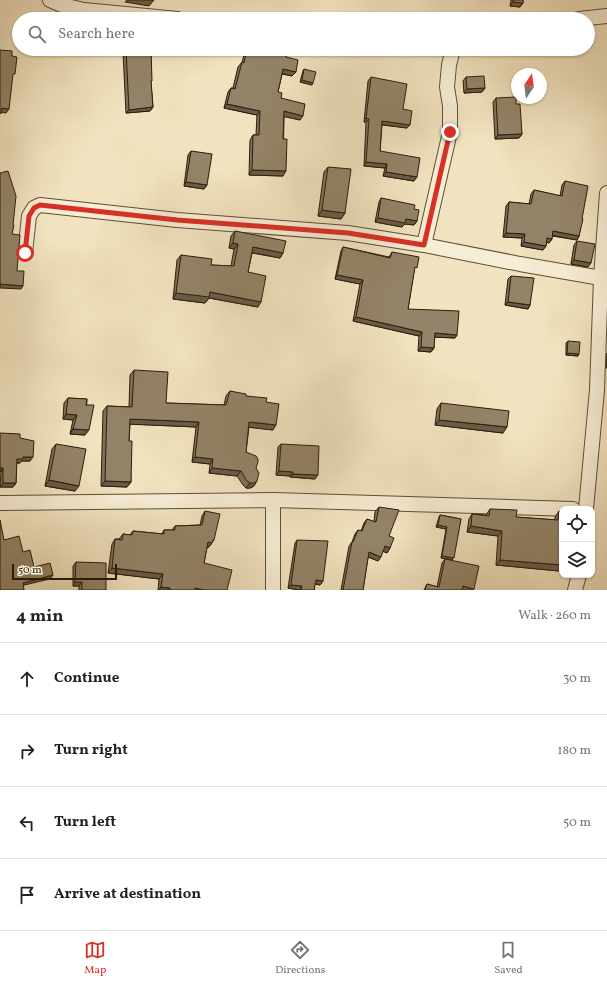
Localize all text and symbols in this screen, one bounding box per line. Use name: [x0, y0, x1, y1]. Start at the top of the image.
search box: [12, 12, 595, 56]
icon: search: [26, 23, 48, 45]
text: Search here: [58, 24, 135, 45]
north arrow: [511, 68, 547, 104]
route end: [441, 123, 459, 141]
route start: [16, 244, 34, 262]
map controls: [559, 506, 595, 578]
button: locate: [559, 506, 595, 542]
button: layers: [559, 542, 595, 578]
scale bar: [12, 562, 117, 581]
text: 50 m: [18, 563, 42, 578]
text: 4 min: [16, 605, 63, 628]
text: Walk · 260 m: [518, 607, 591, 625]
icon: ahead: [16, 668, 38, 690]
text: Continue: [54, 668, 119, 689]
text: 30 m: [563, 670, 591, 688]
icon: right: [16, 740, 38, 762]
text: Turn right: [54, 740, 128, 761]
text: 180 m: [557, 742, 591, 760]
icon: left: [16, 812, 38, 834]
text: Turn left: [54, 812, 116, 833]
text: 50 m: [563, 814, 591, 832]
icon: arrive: [16, 884, 38, 906]
text: Arrive at destination: [54, 884, 201, 905]
tab: Map: [84, 939, 106, 978]
tab: Directions: [275, 939, 326, 978]
tab: Saved: [494, 939, 523, 978]

